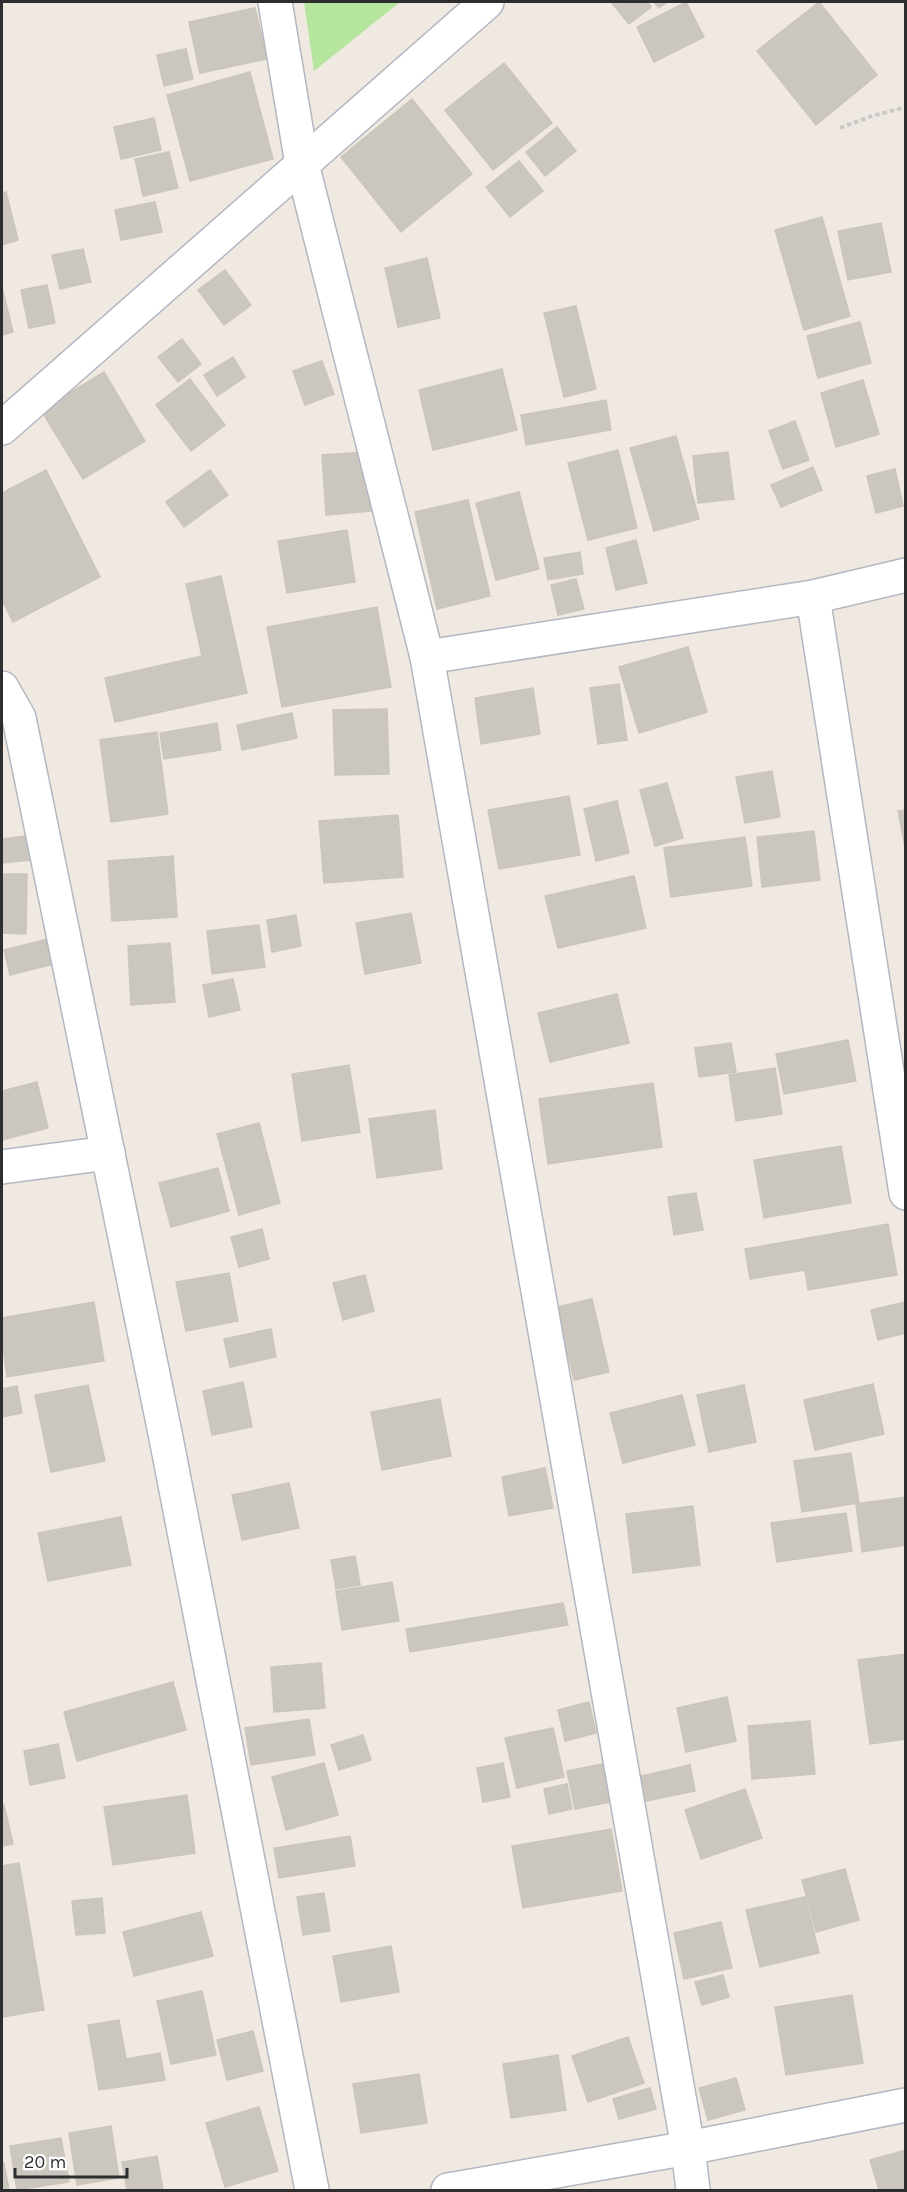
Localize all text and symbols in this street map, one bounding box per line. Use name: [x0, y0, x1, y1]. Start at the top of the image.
scale bar: [15, 2141, 128, 2179]
text: 20 m: [24, 2151, 66, 2173]

